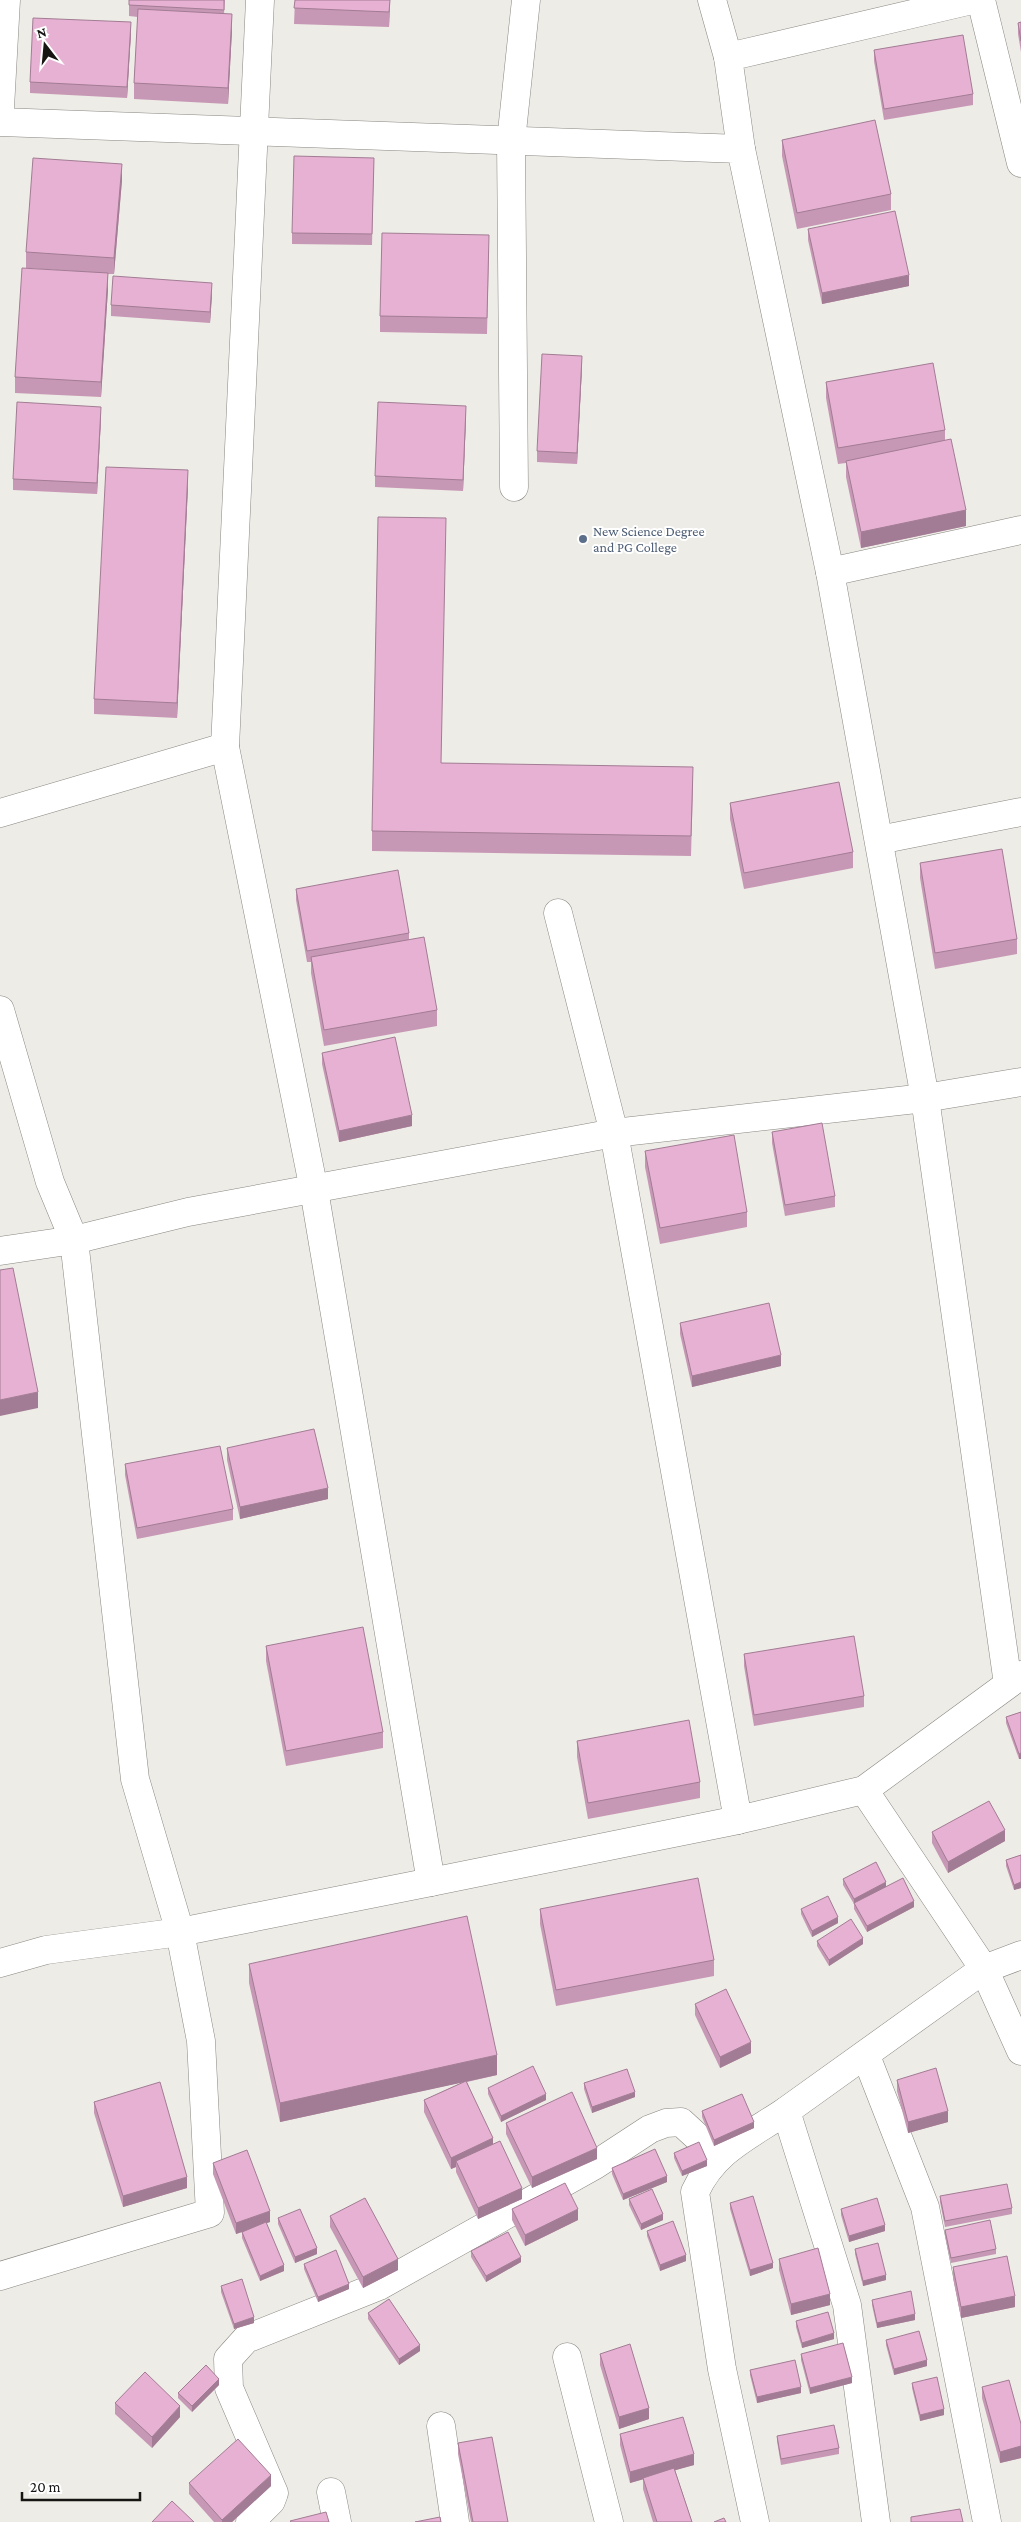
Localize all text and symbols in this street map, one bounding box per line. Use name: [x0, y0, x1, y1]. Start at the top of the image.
north arrow: [20, 20, 70, 70]
text: N: [35, 23, 49, 42]
place label: New Science Degree and PG College: [593, 523, 705, 555]
marker: New Science Degree and PG College: [577, 533, 589, 545]
scale bar: [22, 2470, 140, 2502]
text: 20 m: [30, 2479, 61, 2495]

